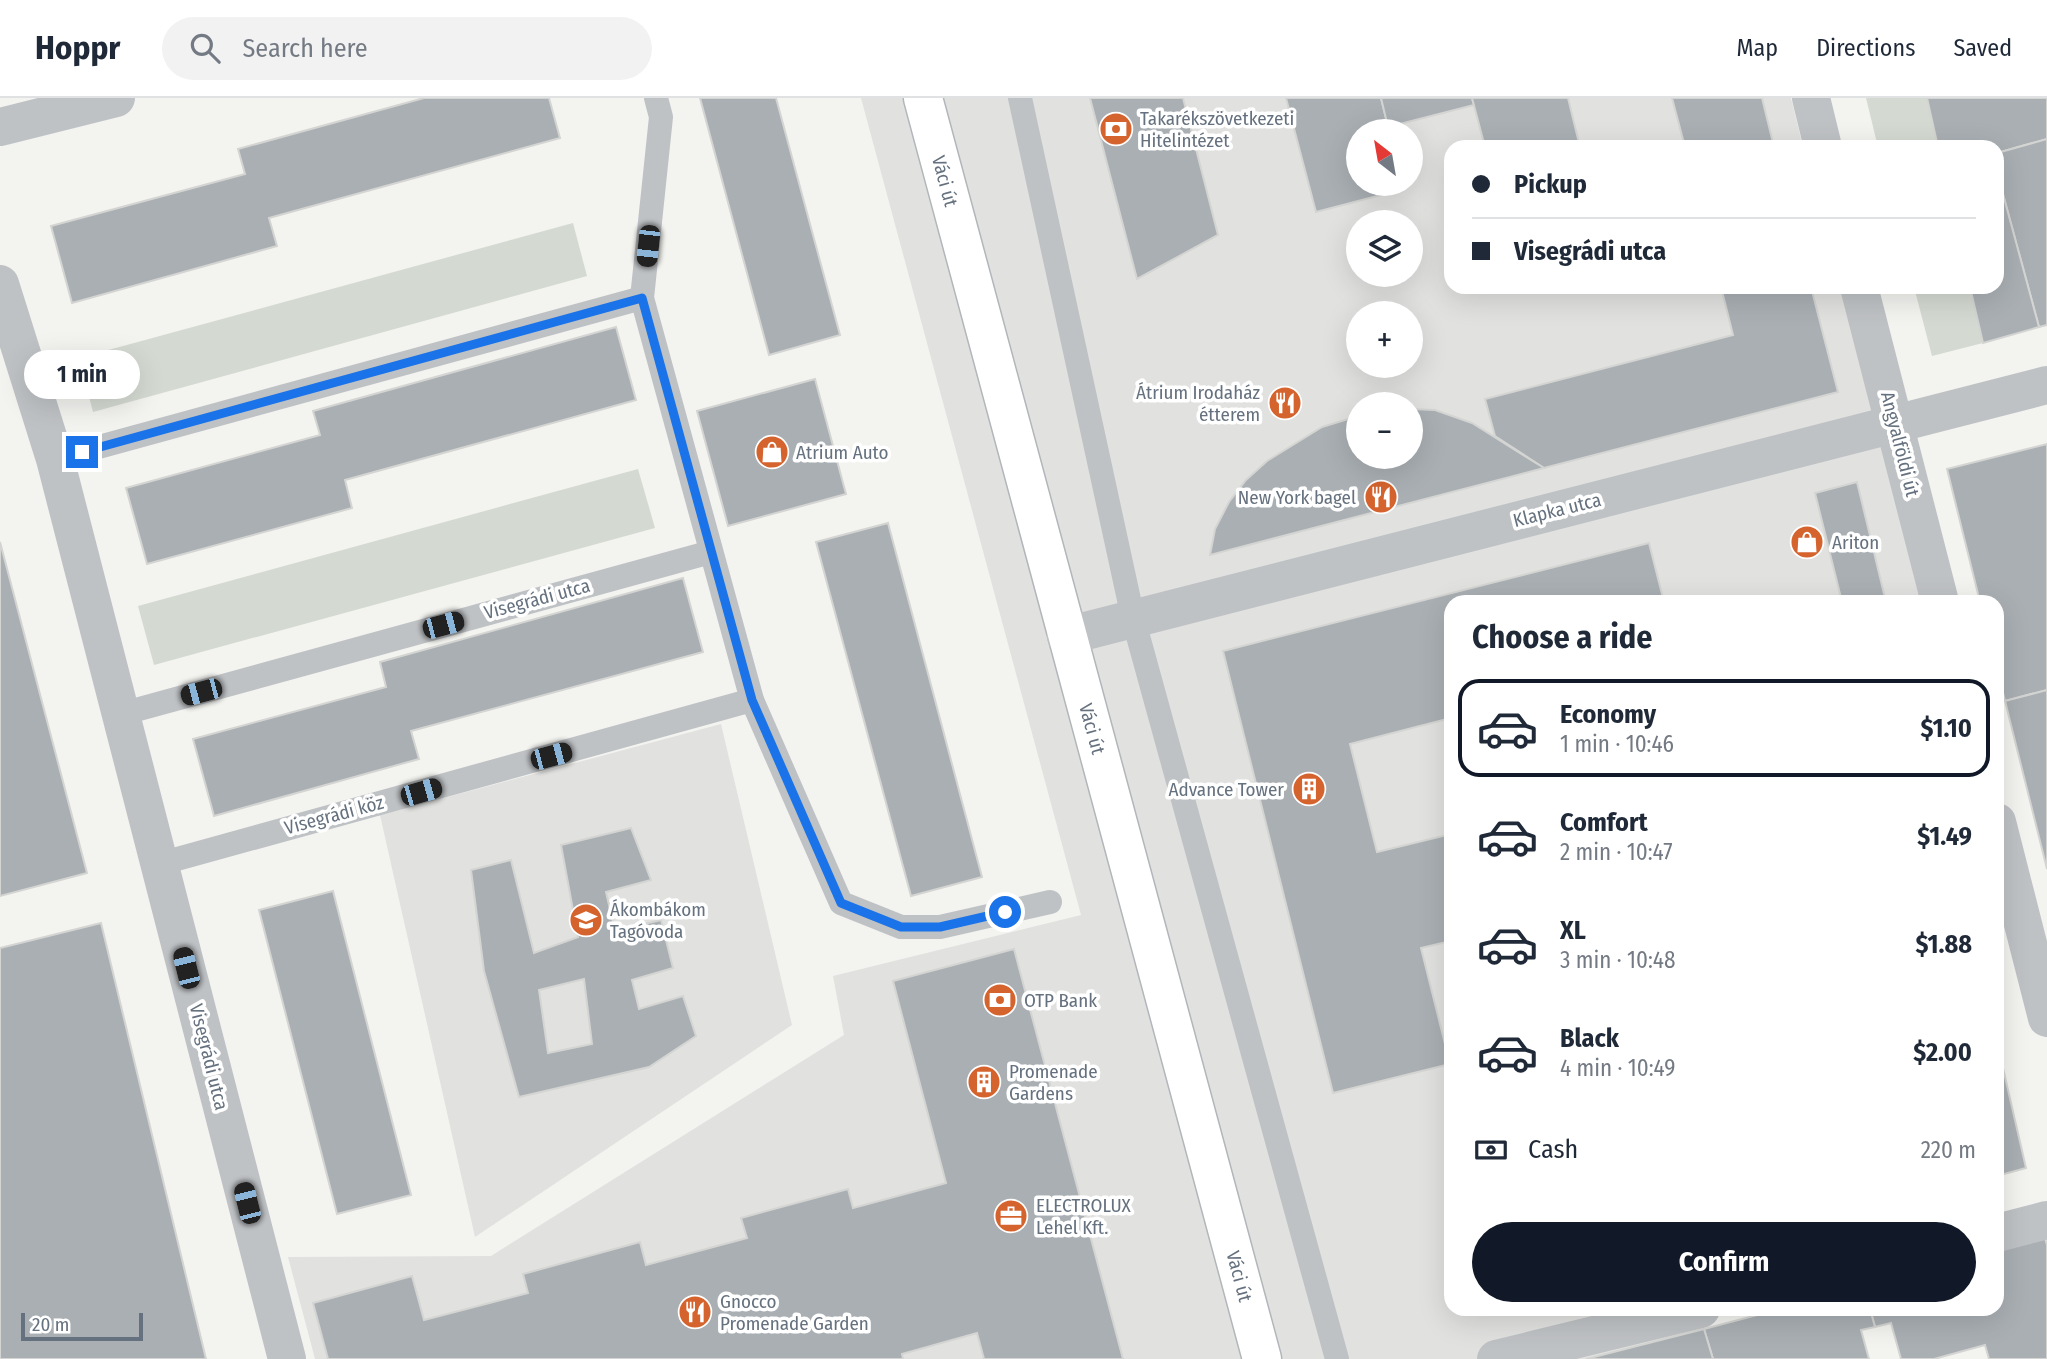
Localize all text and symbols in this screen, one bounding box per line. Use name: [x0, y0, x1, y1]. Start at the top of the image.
search box: [162, 17, 652, 80]
text: Hoppr: [35, 28, 120, 68]
icon: search: [186, 29, 224, 67]
text: Search here: [242, 33, 368, 64]
text: Map: [1737, 34, 1778, 62]
text: Directions: [1816, 34, 1915, 62]
text: Saved: [1953, 34, 2012, 62]
place label: Takarékszövetkezeti Hitelintézet: [1140, 107, 1294, 152]
bank icon: Takarékszövetkezeti Hitelintézet: [1097, 110, 1135, 148]
north arrow: [1346, 119, 1423, 196]
map controls: [1346, 119, 1423, 469]
street label: Váci út: [927, 153, 963, 210]
text: Pickup: [1514, 169, 1587, 200]
button: layers: [1346, 210, 1423, 287]
car: [636, 224, 661, 268]
text: Visegrádi utca: [1514, 236, 1666, 267]
button: +: [1346, 301, 1423, 378]
callout: 1 min: [24, 350, 140, 400]
text: 1 min: [57, 360, 107, 388]
place label: Átrium Irodaház étterem: [1136, 381, 1260, 426]
restaurant icon: Átrium Irodaház étterem: [1266, 384, 1304, 422]
street label: Angyalföldi út: [1876, 389, 1924, 500]
button: −: [1346, 392, 1423, 469]
shop icon: Atrium Auto: [753, 433, 791, 471]
route end: [66, 436, 98, 468]
place label: Atrium Auto: [796, 441, 889, 464]
restaurant icon: New York bagel: [1362, 478, 1400, 516]
place label: New York bagel: [1238, 486, 1356, 509]
street label: Klapka utca: [1511, 488, 1603, 532]
shop icon: Ariton: [1788, 523, 1826, 561]
place label: Ariton: [1832, 531, 1879, 554]
street label: Visegrádi utca: [481, 574, 593, 624]
car: [420, 609, 467, 641]
text: Choose a ride: [1472, 618, 1653, 656]
car: [178, 676, 225, 708]
icon: car: [1476, 697, 1539, 760]
text: Economy: [1560, 699, 1656, 730]
street label: Váci út: [1075, 701, 1111, 757]
text: $1.10: [1920, 713, 1972, 744]
text: 1 min · 10:46: [1560, 730, 1674, 758]
car: [528, 740, 575, 772]
building icon: Advance Tower: [1290, 770, 1328, 808]
car: [398, 776, 445, 808]
place label: Advance Tower: [1168, 778, 1284, 801]
street label: Visegrádi köz: [282, 791, 387, 839]
icon: car: [1476, 805, 1539, 868]
text: Comfort: [1560, 807, 1648, 838]
text: $1.49: [1917, 821, 1972, 852]
text: 2 min · 10:47: [1560, 838, 1673, 866]
route start: [989, 896, 1021, 928]
place label: Ákombákom Tagóvoda: [610, 898, 706, 943]
school or university icon: Ákombákom Tagóvoda: [567, 901, 605, 939]
icon: car: [1476, 913, 1539, 976]
text: XL: [1560, 915, 1586, 946]
text: $1.88: [1916, 929, 1972, 960]
car: [171, 945, 202, 991]
text: 3 min · 10:48: [1560, 946, 1675, 974]
bank icon: OTP Bank: [981, 981, 1019, 1019]
place label: OTP Bank: [1024, 989, 1097, 1012]
street label: Visegrádi utca: [185, 1001, 233, 1113]
icon: car: [1476, 1021, 1539, 1084]
text: Black: [1560, 1023, 1619, 1054]
text: $2.00: [1913, 1037, 1972, 1068]
text: 4 min · 10:49: [1560, 1054, 1675, 1082]
place label: Promenade Gardens: [1009, 1060, 1098, 1105]
building icon: Promenade Gardens: [965, 1063, 1003, 1101]
icon: cash: [1472, 1131, 1510, 1169]
text: Cash: [1528, 1134, 1578, 1165]
text: 220 m: [1921, 1136, 1976, 1164]
car: [232, 1180, 263, 1226]
place label: ELECTROLUX Lehel Kft.: [1036, 1194, 1131, 1239]
office icon: ELECTROLUX Lehel Kft.: [992, 1197, 1030, 1235]
button: Confirm: [1472, 1222, 1976, 1302]
street label: Váci út: [1222, 1248, 1258, 1305]
place label: Gnocco Promenade Garden: [720, 1290, 869, 1335]
restaurant icon: Gnocco Promenade Garden: [676, 1293, 714, 1331]
scale bar: [21, 1310, 144, 1342]
text: 20 m: [32, 1313, 69, 1336]

